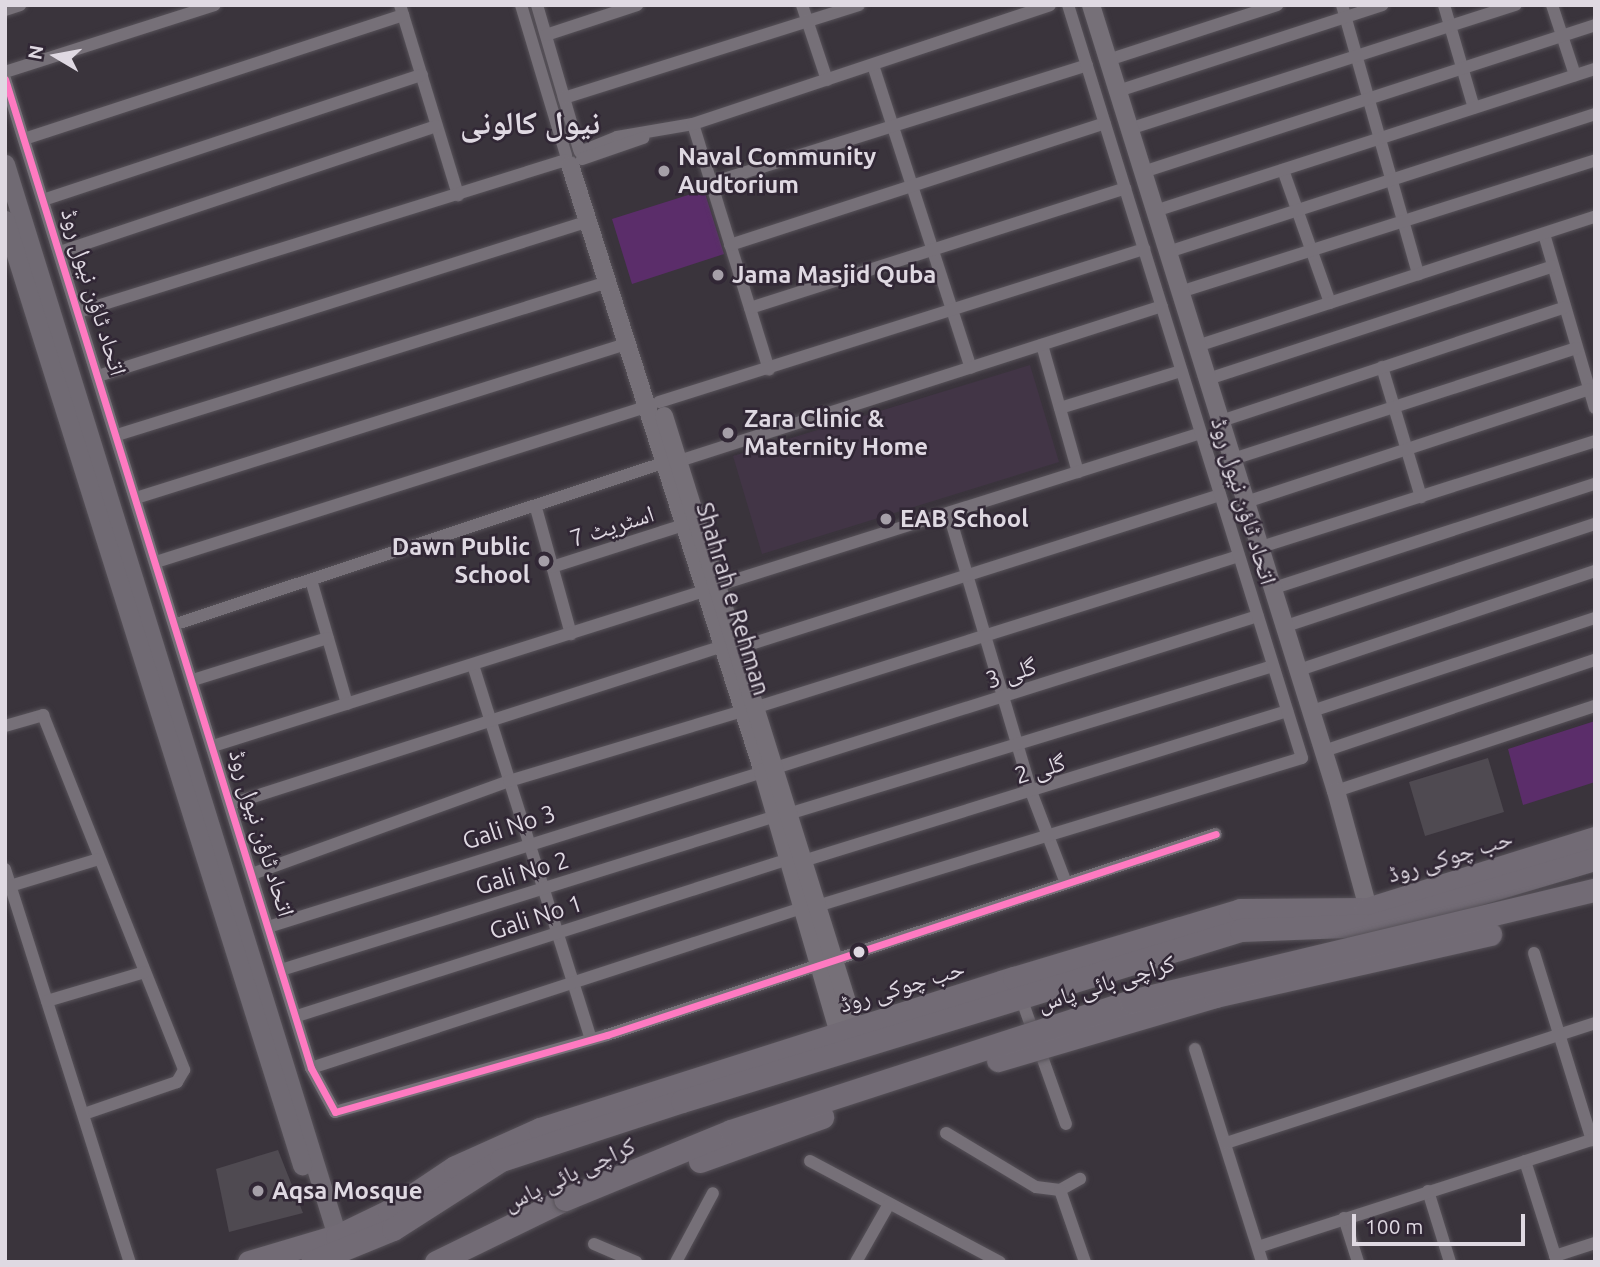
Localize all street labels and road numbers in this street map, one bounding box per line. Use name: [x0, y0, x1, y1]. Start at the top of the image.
street label: اتحاد ٹاؤن نیول روڈ: [55, 205, 133, 379]
street label: اتحاد ٹاؤن نیول روڈ: [1205, 414, 1283, 588]
street label: اسٹریٹ 7: [566, 499, 658, 553]
street label: Shahrah e Rehman: [690, 499, 776, 699]
street label: گلی 3: [982, 651, 1040, 695]
street label: اتحاد ٹاؤن نیول روڈ: [223, 746, 301, 920]
street label: گلی 2: [1011, 748, 1069, 790]
street label: Gali No 3: [459, 798, 559, 856]
street label: حب چوکی روڈ: [1384, 823, 1516, 889]
street label: Gali No 2: [472, 845, 572, 901]
street label: Gali No 1: [486, 888, 586, 946]
street label: کراچی بائی پاس: [1034, 948, 1178, 1018]
street label: حب چوکی روڈ: [836, 953, 968, 1019]
street label: کراچی بائی پاس: [498, 1131, 640, 1217]

